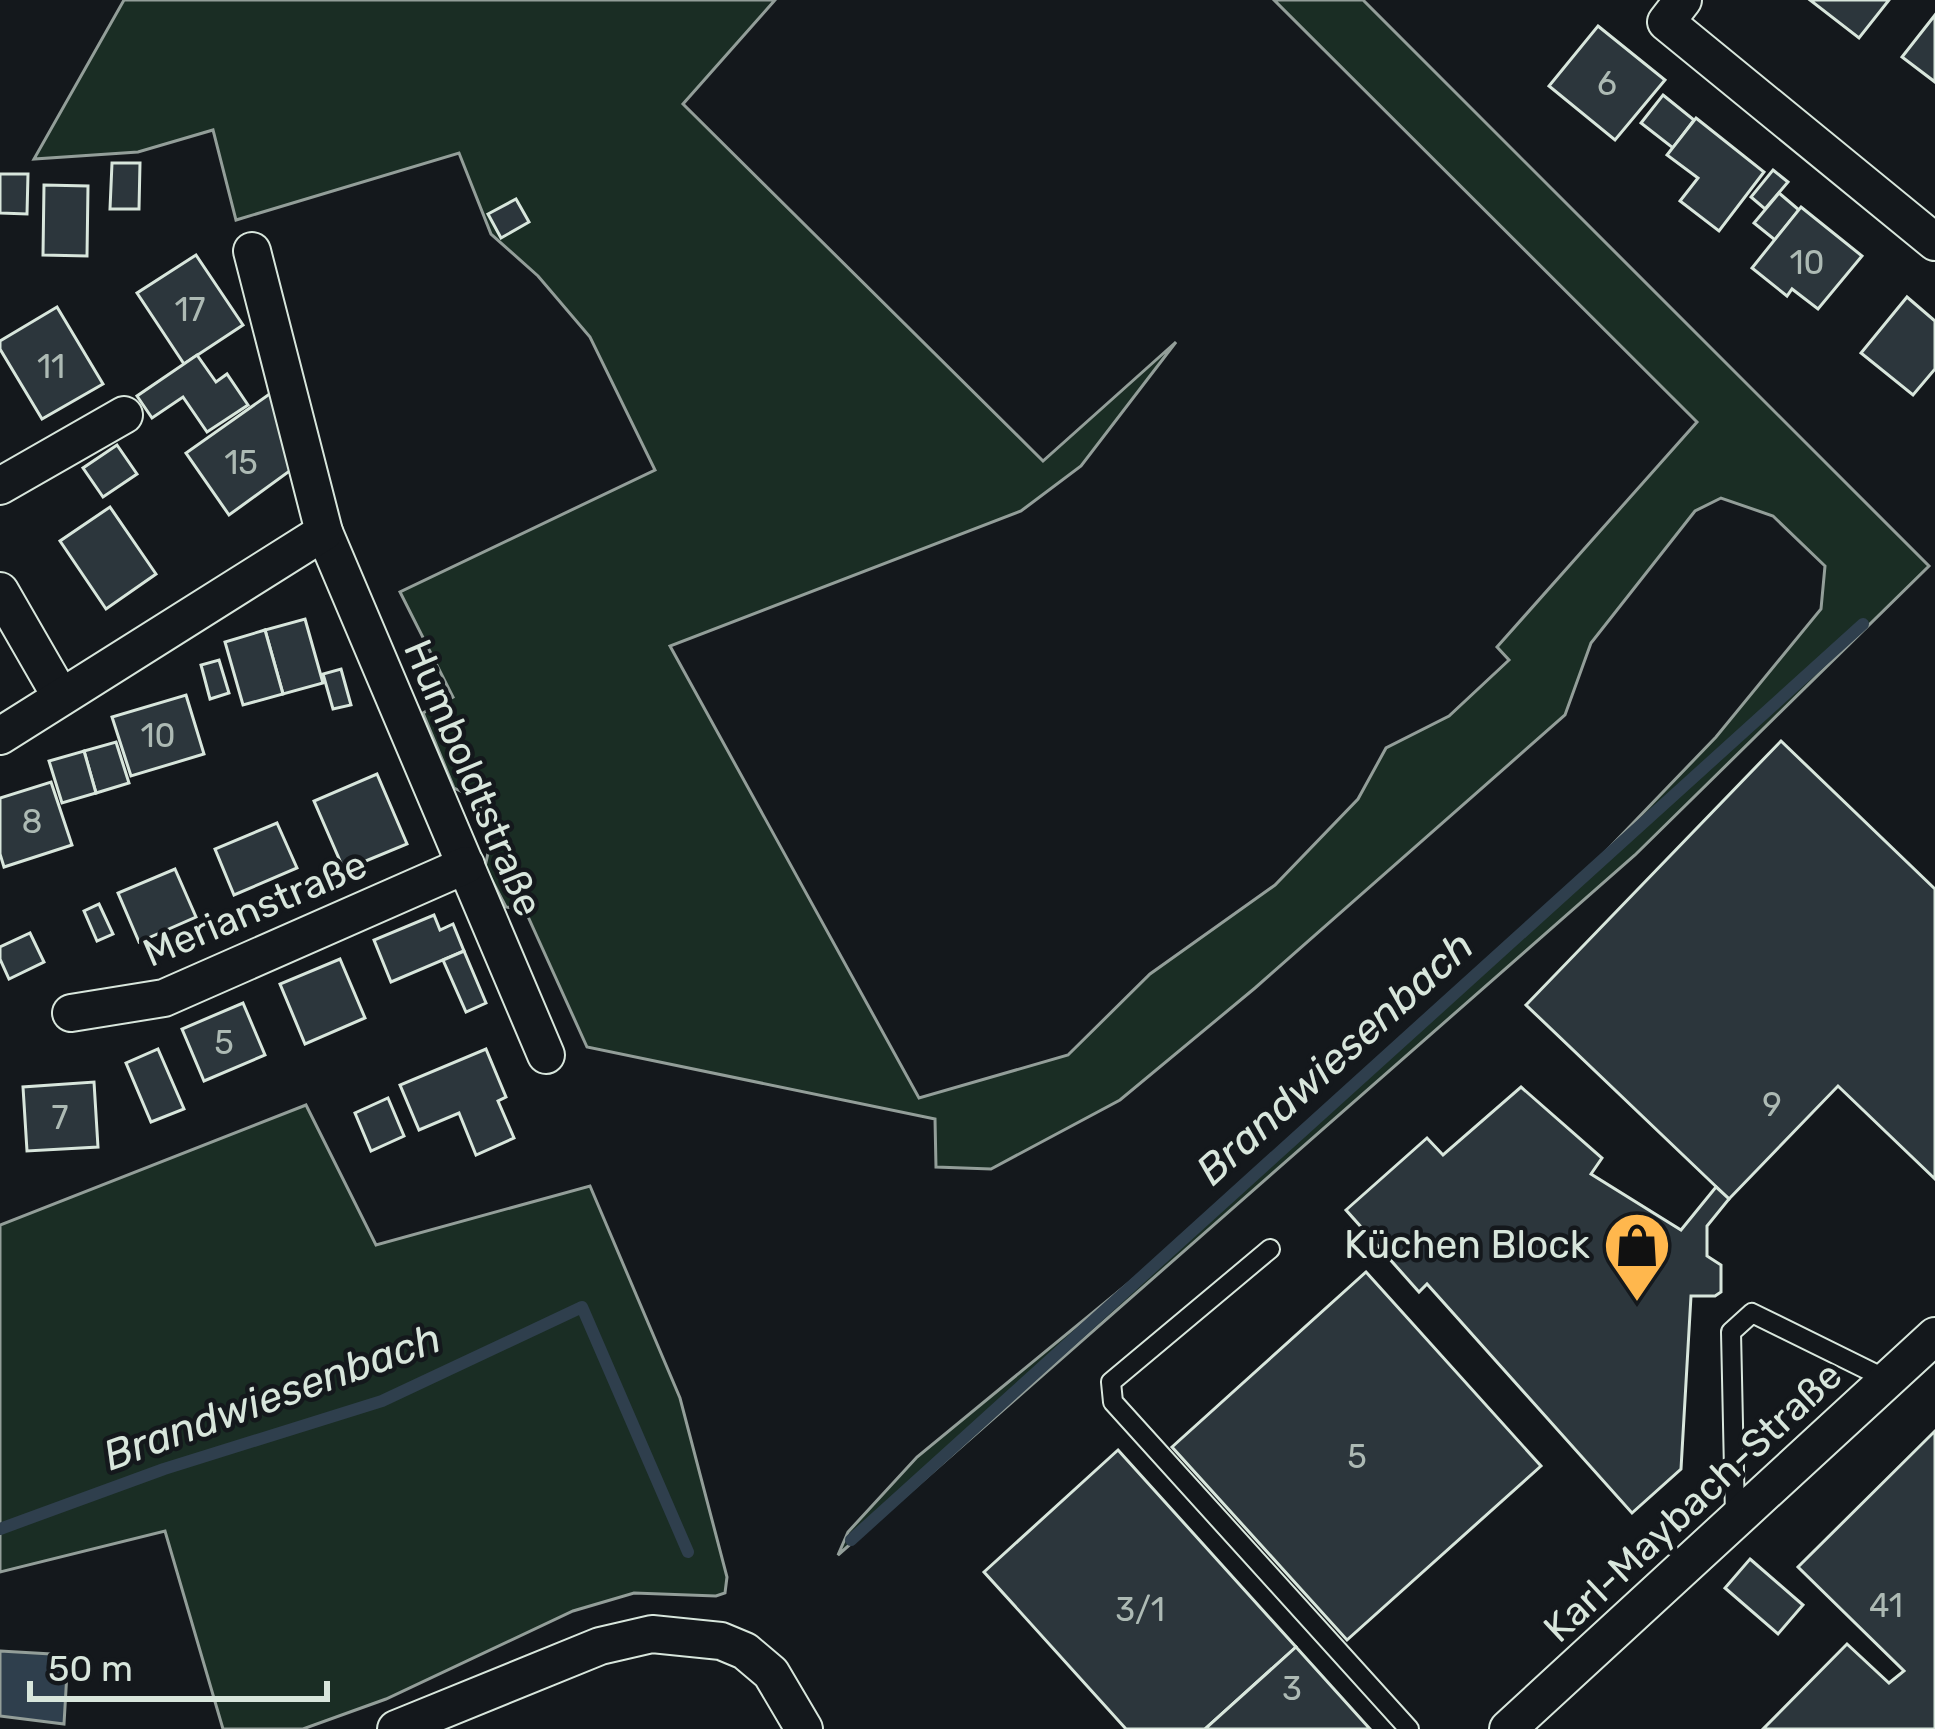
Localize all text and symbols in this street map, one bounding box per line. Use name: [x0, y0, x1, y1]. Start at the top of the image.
house number: 6: [1597, 64, 1617, 103]
house number: 10: [1789, 243, 1825, 282]
house number: 17: [174, 290, 206, 329]
house number: 11: [37, 347, 65, 386]
house number: 15: [224, 443, 258, 482]
street label: Humboldtstraße: [394, 633, 552, 923]
house number: 10: [140, 716, 176, 755]
house number: 8: [22, 802, 43, 841]
street label: Merianstraße: [136, 841, 374, 977]
water label: Brandwiesenbach: [1186, 921, 1484, 1195]
house number: 5: [214, 1023, 234, 1062]
house number: 9: [1762, 1085, 1782, 1124]
house number: 7: [52, 1098, 69, 1137]
shop icon: Küchen Block: [1602, 1210, 1672, 1304]
place label: Küchen Block: [1344, 1222, 1590, 1268]
water label: Brandwiesenbach: [97, 1313, 447, 1481]
street label: Karl-Maybach-Straße: [1535, 1352, 1851, 1652]
house number: 5: [1347, 1437, 1367, 1476]
house number: 41: [1869, 1586, 1903, 1625]
house number: 3/1: [1115, 1590, 1165, 1629]
scale bar: [30, 1627, 327, 1701]
text: 50 m: [48, 1647, 133, 1690]
house number: 3: [1282, 1669, 1302, 1708]

